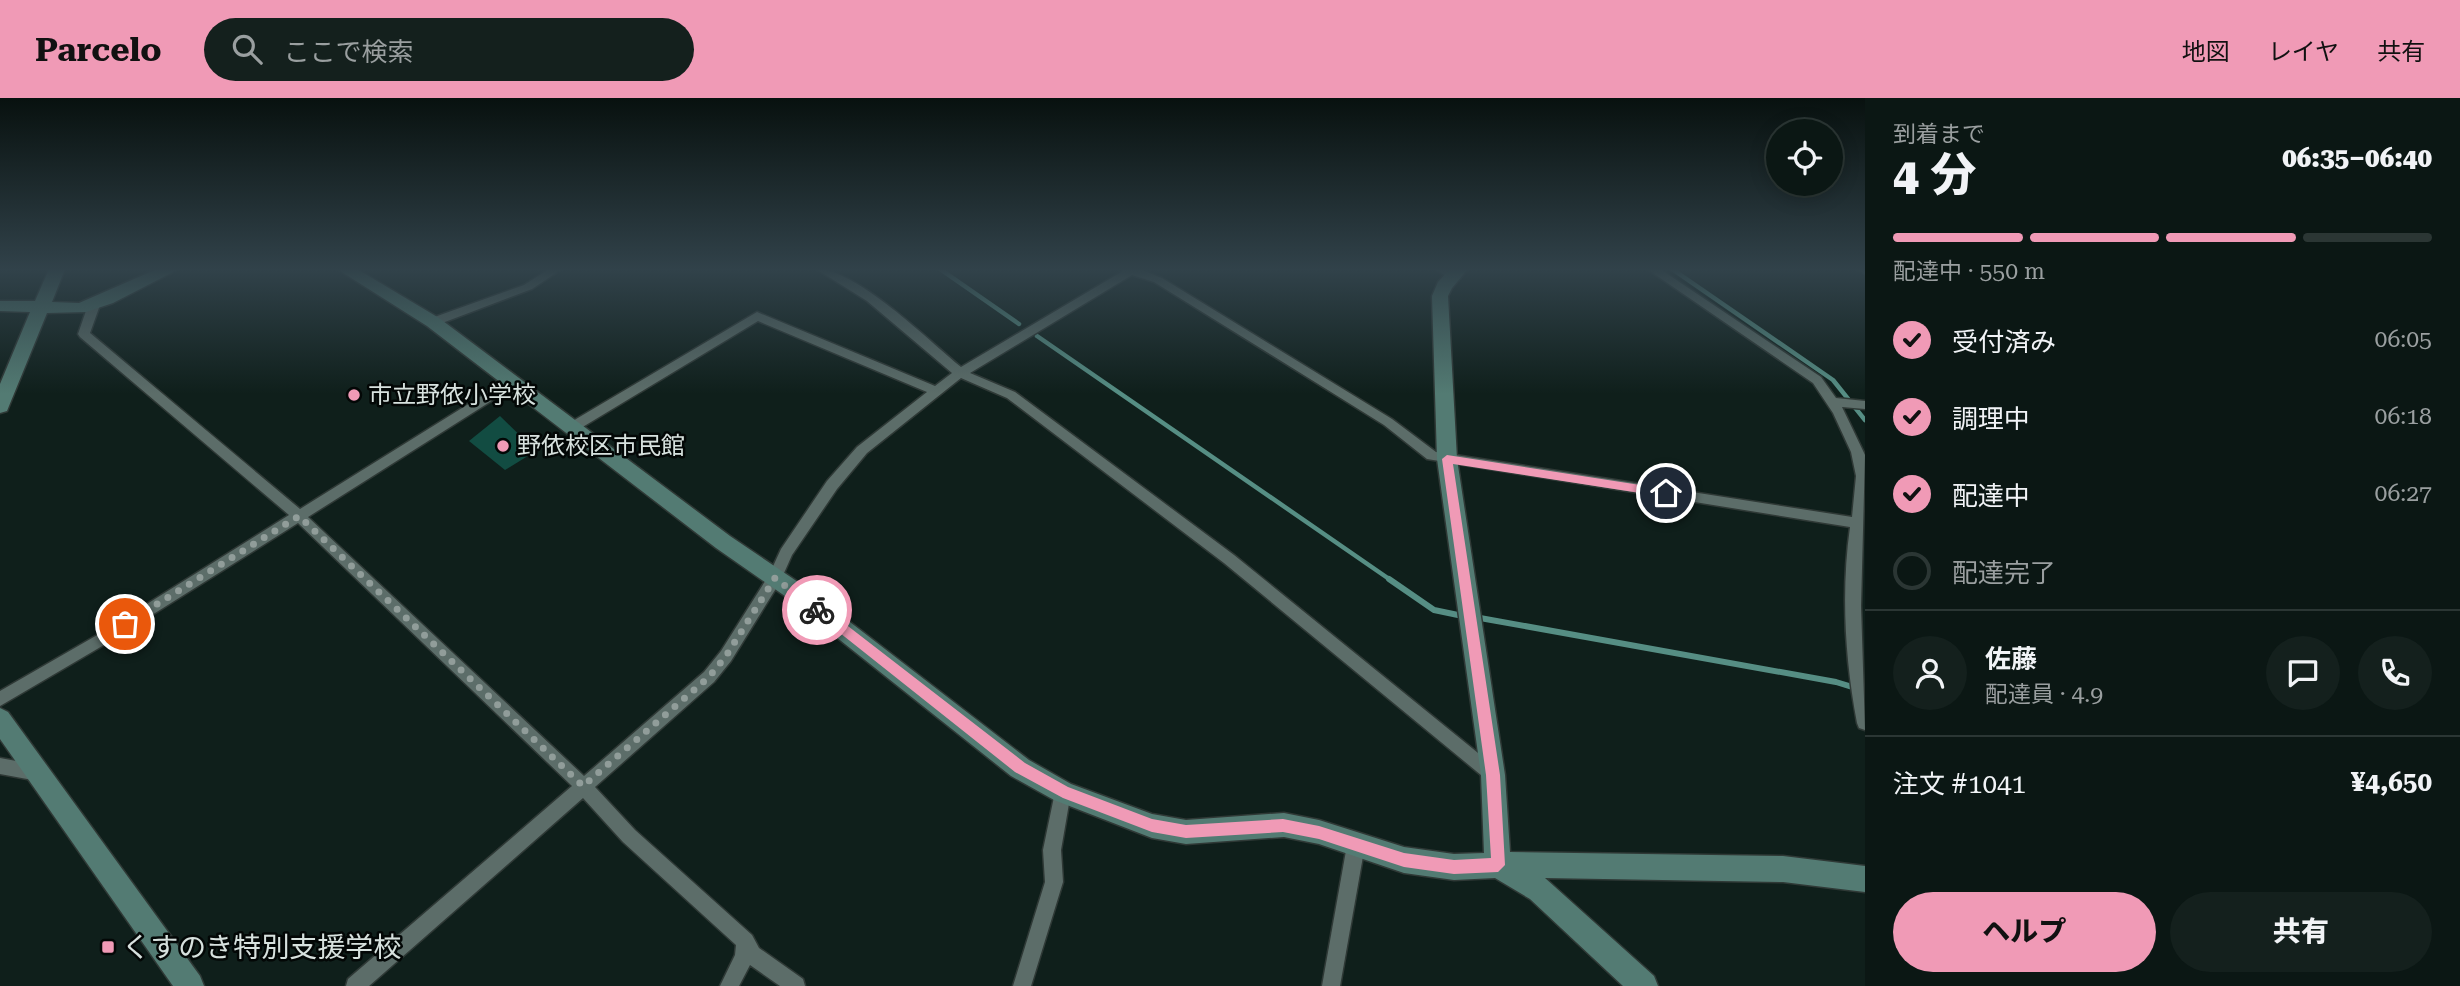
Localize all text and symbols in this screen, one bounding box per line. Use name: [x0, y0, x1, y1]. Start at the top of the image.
search box: [204, 18, 694, 81]
text: Parcelo: [35, 30, 162, 69]
icon: search: [228, 30, 266, 68]
text: ここで検索: [284, 37, 414, 67]
text: 地図: [2182, 38, 2230, 66]
text: レイヤ: [2268, 38, 2339, 66]
text: 共有: [2377, 38, 2425, 66]
map controls: [1766, 119, 1843, 196]
button: locate: [1766, 119, 1843, 196]
text: 到着まで: [1893, 121, 1985, 148]
text: 06:35–06:40: [2282, 143, 2432, 173]
text: 4 分: [1893, 148, 1976, 202]
text: 配達中 · 550 m: [1893, 258, 2045, 285]
icon: check: [1893, 321, 1931, 359]
text: 06:05: [2375, 326, 2432, 353]
text: 受付済み: [1952, 327, 2056, 357]
place label: 市立野依小学校: [368, 381, 536, 409]
marker: 市立野依小学校: [346, 387, 362, 403]
icon: check: [1893, 398, 1931, 436]
text: 06:18: [2375, 403, 2432, 430]
text: 調理中: [1952, 404, 2030, 434]
place label: 野依校区市民館: [517, 432, 685, 460]
marker: 野依校区市民館: [495, 438, 511, 454]
pin: [1636, 463, 1696, 523]
icon: home: [1647, 474, 1685, 512]
icon: check: [1893, 475, 1931, 513]
text: 06:27: [2375, 480, 2432, 507]
text: 配達中: [1952, 481, 2030, 511]
text: 配達完了: [1952, 558, 2056, 588]
courier: [782, 575, 852, 645]
icon: bike: [798, 591, 836, 629]
pin: [95, 594, 155, 654]
icon: bag: [106, 605, 144, 643]
button: person: [1893, 636, 1967, 710]
button: chat: [2266, 636, 2340, 710]
button: phone: [2358, 636, 2432, 710]
text: 佐藤: [1985, 644, 2037, 674]
text: 配達員 · 4.9: [1985, 681, 2103, 708]
text: ¥4,650: [2351, 767, 2432, 797]
text: 注文 #1041: [1893, 769, 2026, 799]
button: ヘルプ: [1893, 892, 2156, 972]
button: 共有: [2170, 892, 2432, 972]
place label: くすのき特別支援学校: [122, 931, 401, 964]
marker: くすのき特別支援学校: [100, 939, 116, 955]

